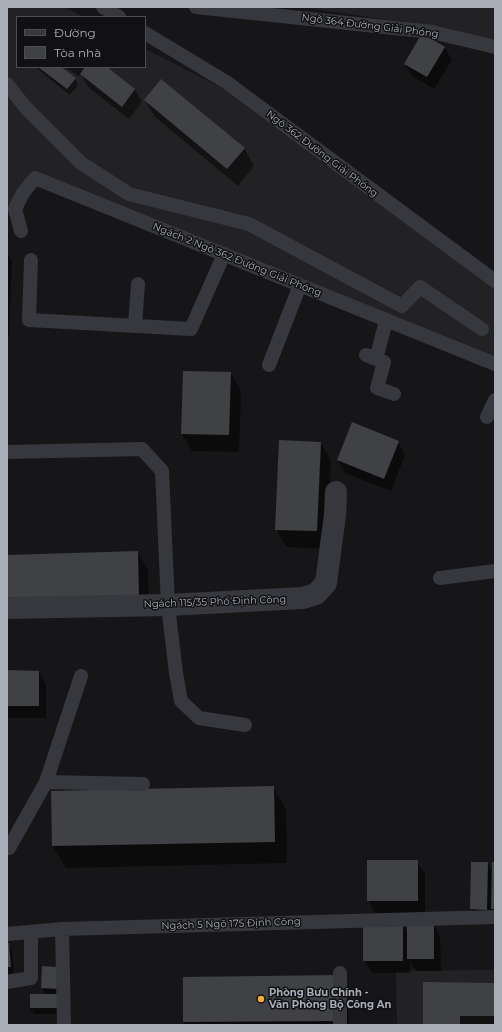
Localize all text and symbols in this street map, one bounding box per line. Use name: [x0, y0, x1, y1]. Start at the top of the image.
street label: Ngõ 364 Đường Giải Phóng: [301, 12, 439, 40]
legend: [16, 16, 146, 68]
text: Đường: [54, 25, 96, 40]
text: Tòa nhà: [54, 45, 101, 60]
street label: Ngõ 362 Đường Giải Phóng: [264, 108, 380, 200]
street label: Ngách 2 Ngõ 362 Đường Giải Phóng: [151, 221, 323, 299]
street label: Ngách 115/35 Phố Định Công: [144, 594, 286, 610]
street label: Ngách 5 Ngõ 175 Định Công: [161, 916, 301, 932]
place label: Phòng Bưu Chính - Văn Phòng Bộ Công An: [269, 987, 391, 1010]
marker: Phòng Bưu Chính - Văn Phòng Bộ Công An: [256, 994, 266, 1004]

